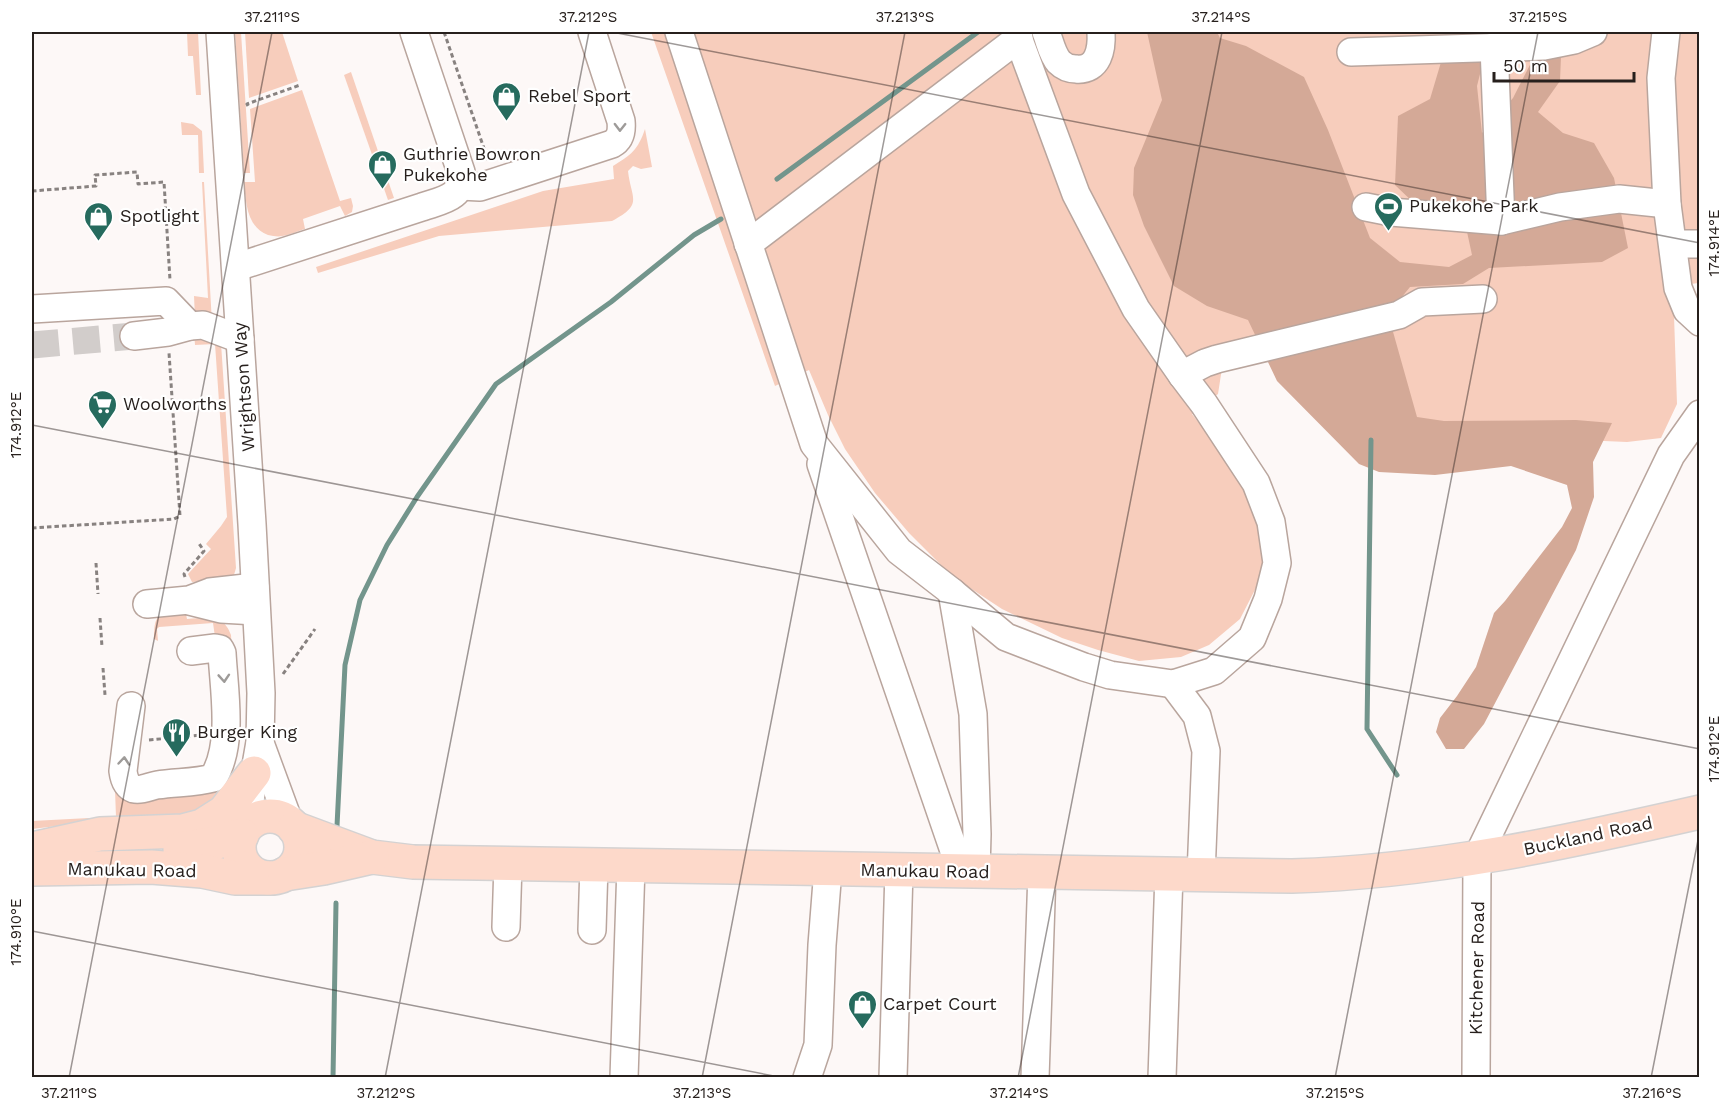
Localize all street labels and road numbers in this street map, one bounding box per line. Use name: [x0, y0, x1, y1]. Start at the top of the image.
street label: Wrightson Way: [228, 321, 259, 452]
street label: Buckland Road: [1521, 812, 1654, 859]
street label: Manukau Road: [67, 858, 197, 881]
street label: Manukau Road: [860, 859, 990, 882]
street label: Kitchener Road: [1465, 901, 1488, 1035]

